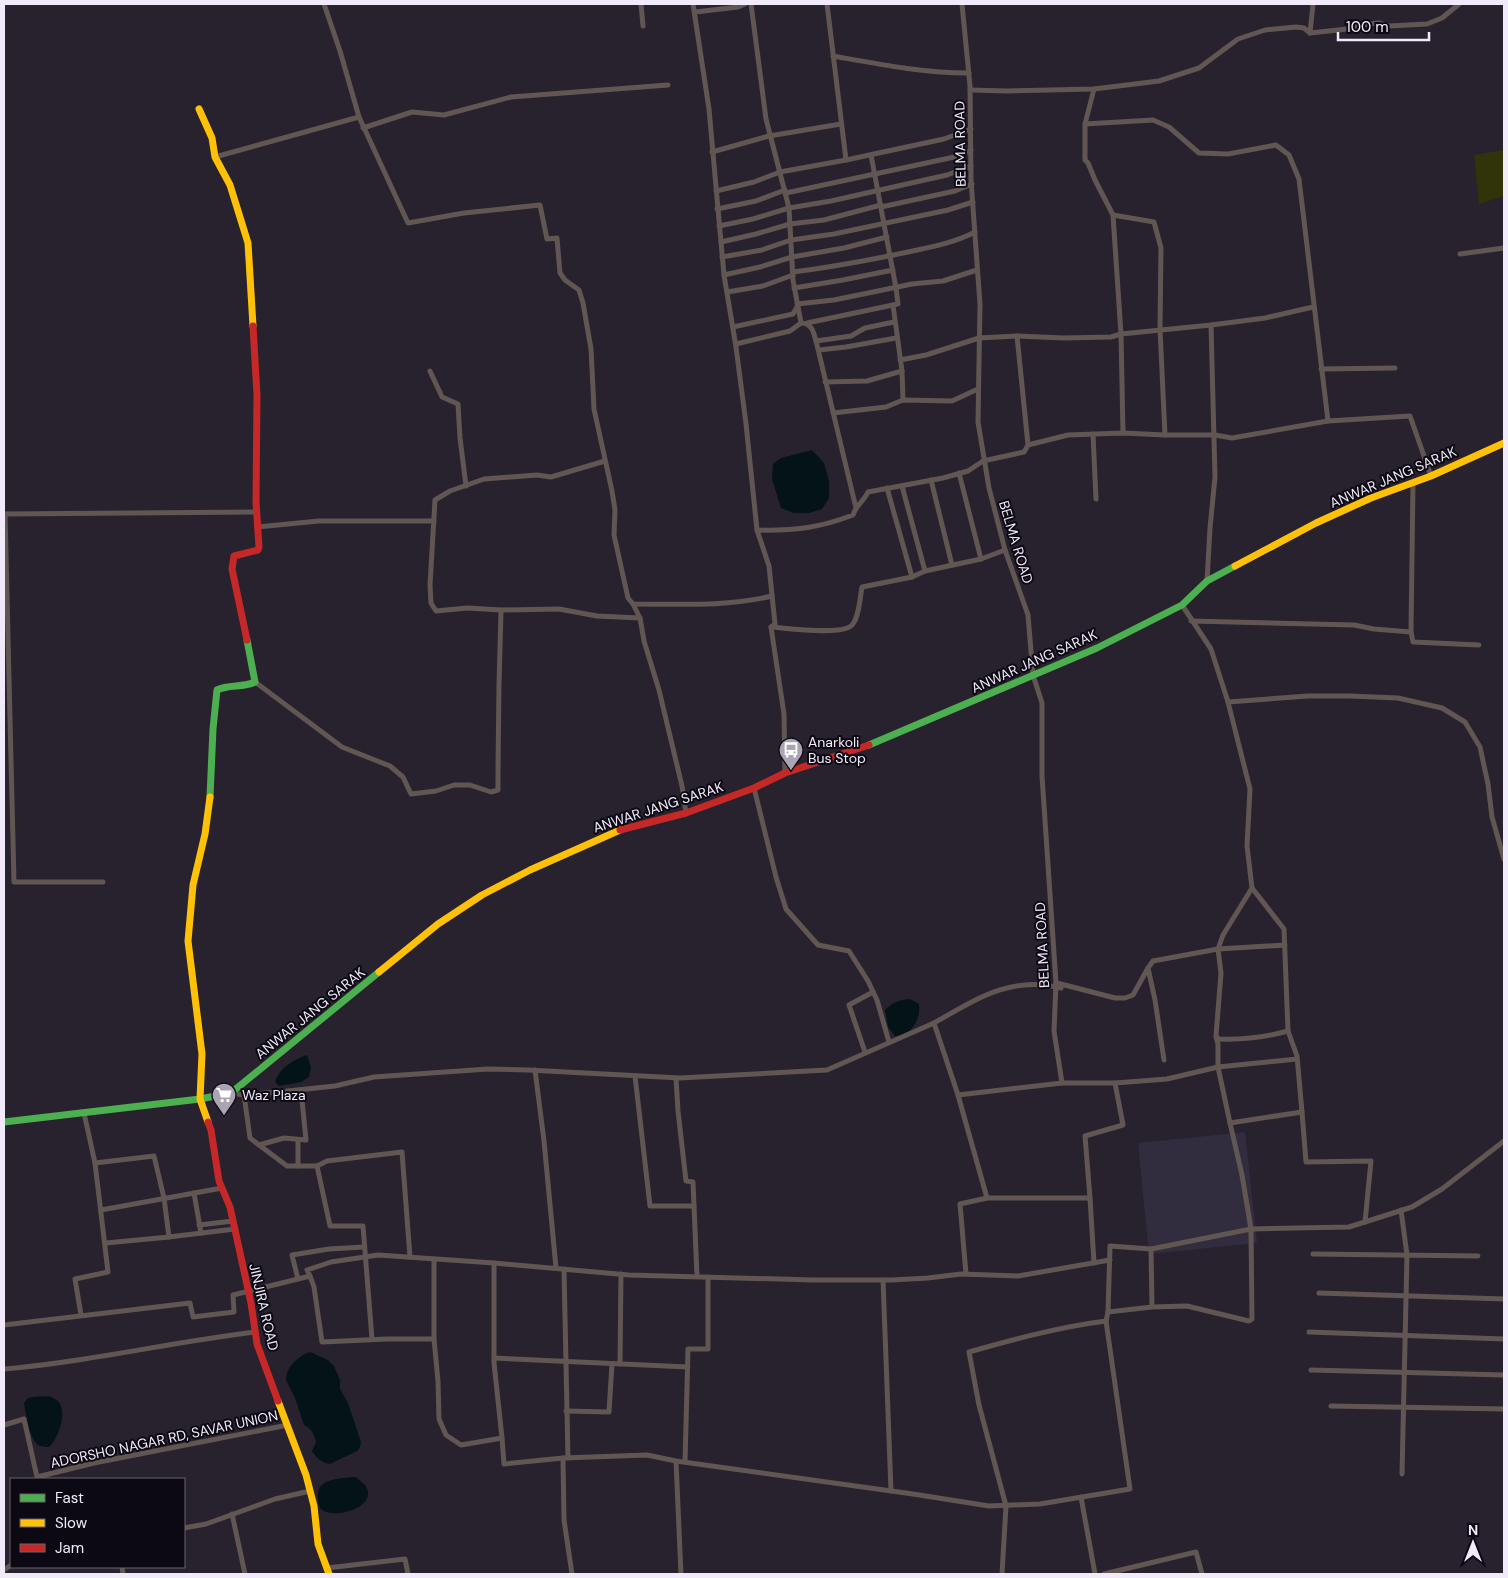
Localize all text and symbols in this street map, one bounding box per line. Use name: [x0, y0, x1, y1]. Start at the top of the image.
scale bar: [1338, 10, 1429, 42]
text: 100 m: [1346, 17, 1389, 37]
street label: BELMA ROAD: [950, 101, 970, 187]
street label: ANWAR JANG SARAK: [1327, 442, 1459, 512]
street label: BELMA ROAD: [995, 498, 1037, 586]
street label: ANWAR JANG SARAK: [968, 625, 1100, 697]
place label: Anarkoli Bus Stop: [808, 733, 866, 767]
bus stop icon: Anarkoli Bus Stop: [778, 737, 804, 771]
street label: ANWAR JANG SARAK: [591, 777, 725, 837]
street label: BELMA ROAD: [1031, 902, 1053, 988]
street label: ANWAR JANG SARAK: [251, 963, 369, 1063]
supermarket icon: Waz Plaza: [211, 1082, 237, 1116]
place label: Waz Plaza: [242, 1086, 306, 1104]
street label: JINJIRA ROAD: [245, 1262, 283, 1352]
street label: ADORSHO NAGAR RD, SAVAR UNION: [48, 1406, 280, 1472]
legend: [10, 1478, 185, 1568]
text: Fast: [55, 1488, 84, 1508]
text: Slow: [55, 1513, 88, 1533]
north arrow: [1448, 1518, 1498, 1568]
text: N: [1468, 1521, 1478, 1539]
text: Jam: [55, 1538, 84, 1558]

